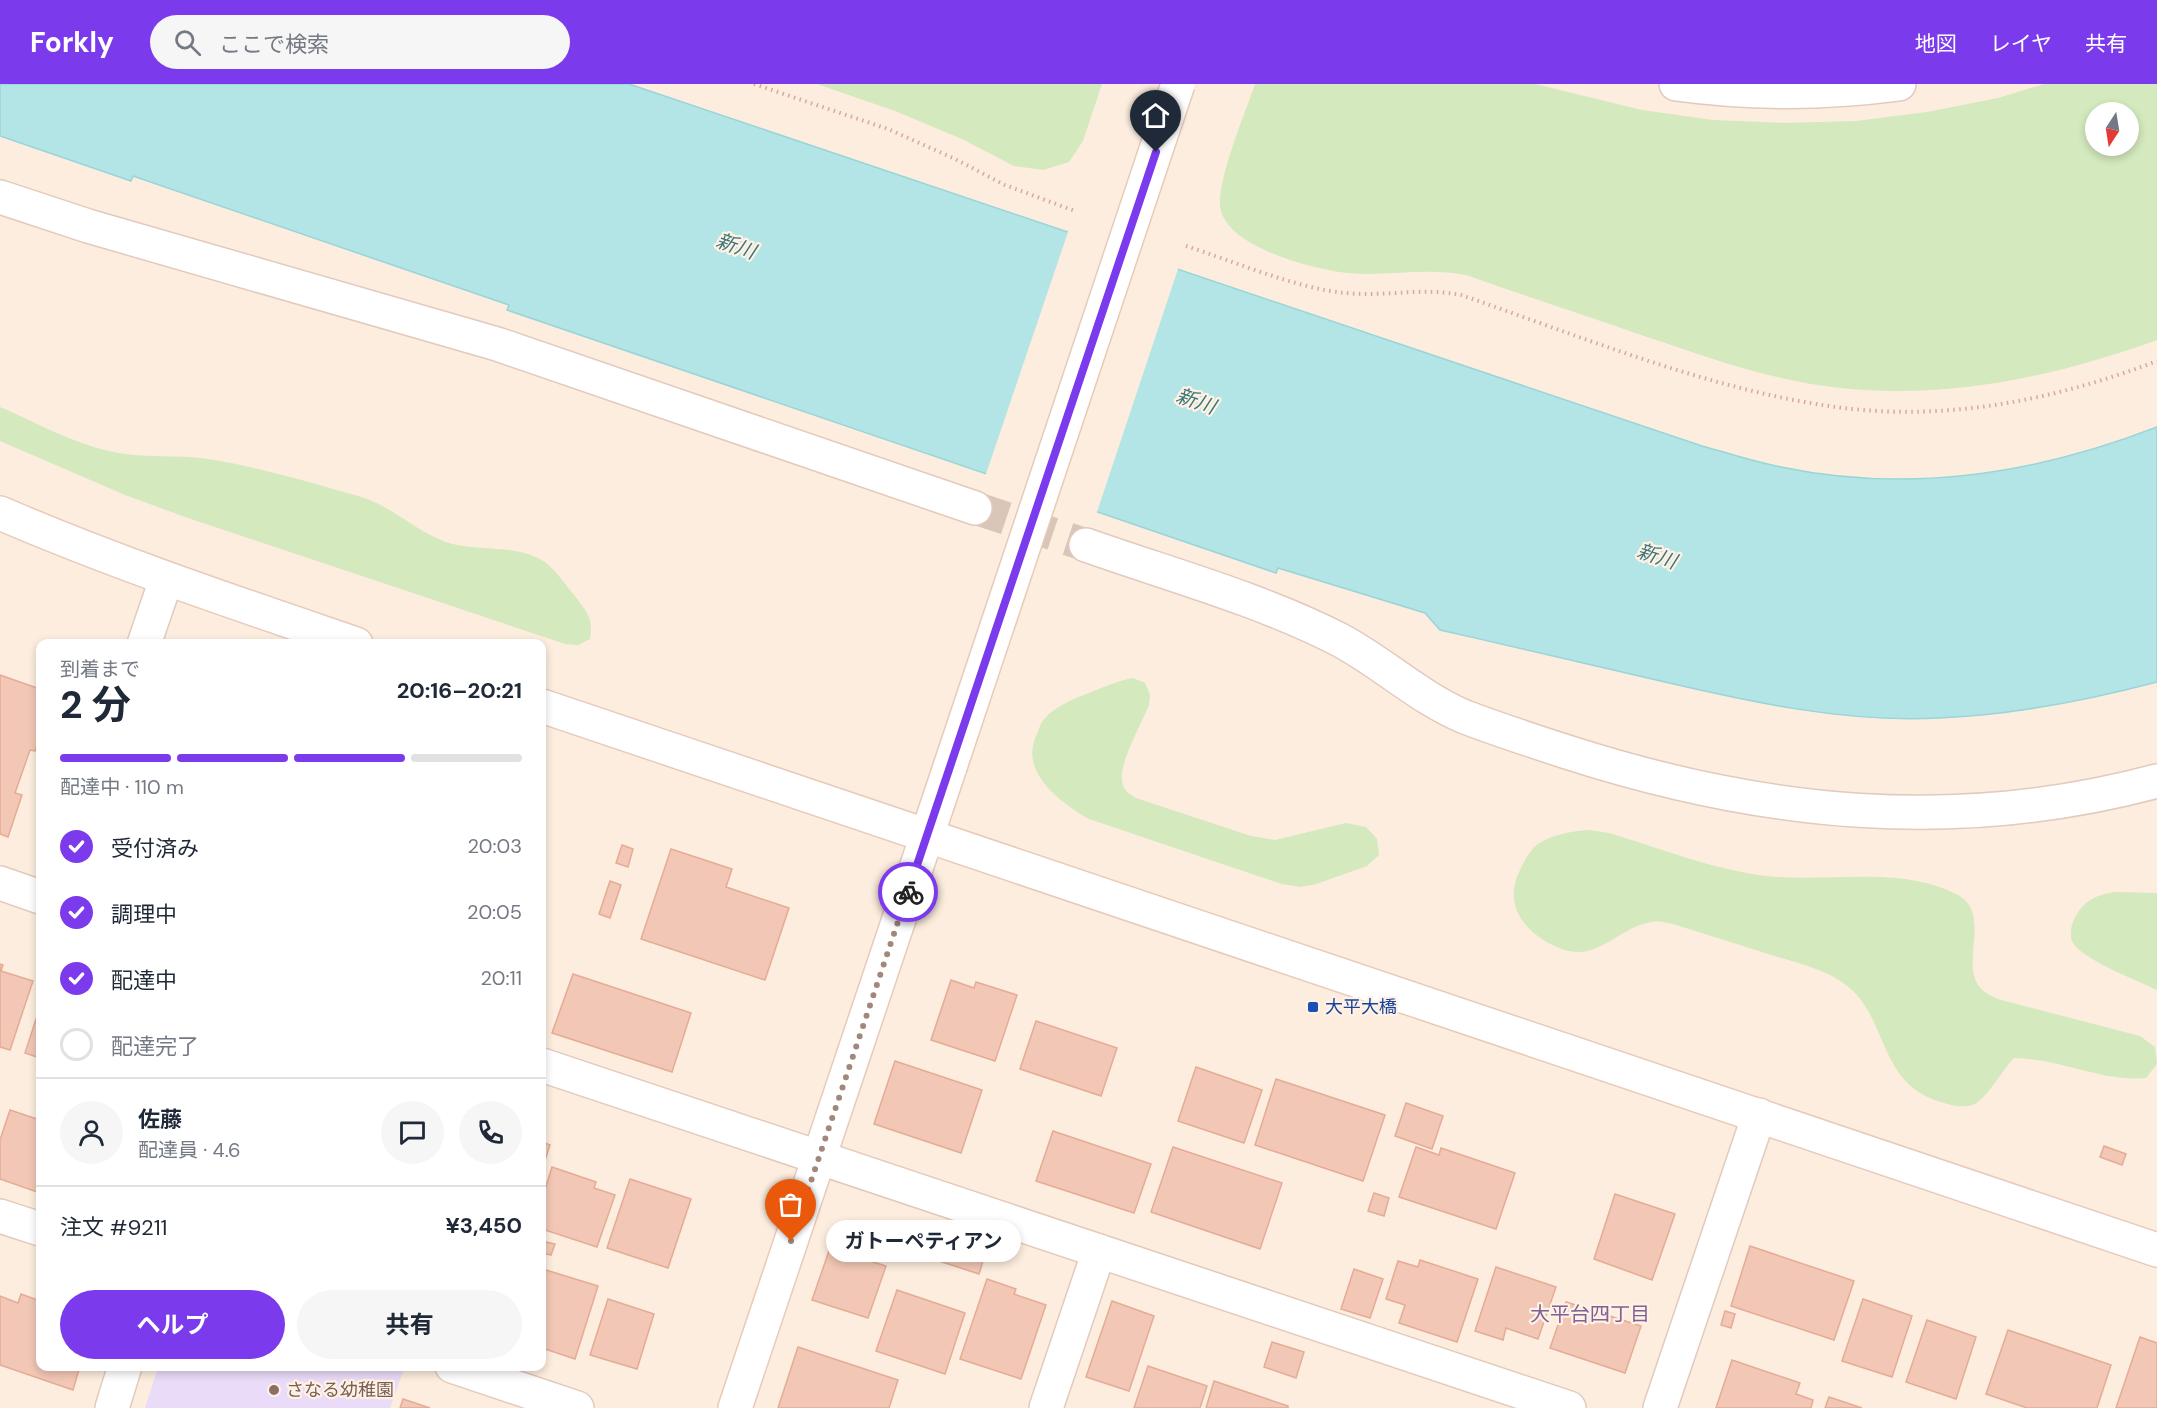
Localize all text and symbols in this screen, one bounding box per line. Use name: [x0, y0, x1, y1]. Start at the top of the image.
search box: [150, 15, 570, 69]
text: Forkly: [30, 24, 114, 61]
icon: search: [171, 26, 204, 59]
text: ここで検索: [219, 30, 329, 59]
text: 地図: [1915, 30, 1957, 58]
text: レイヤ: [1990, 30, 2052, 58]
text: 共有: [2085, 30, 2127, 58]
pin: [1130, 90, 1181, 152]
icon: home: [1139, 99, 1172, 132]
north arrow: [2085, 102, 2139, 156]
map controls: [2085, 102, 2139, 156]
water label: 新川: [713, 227, 761, 265]
water label: 新川: [1173, 382, 1221, 420]
water label: 新川: [1634, 537, 1682, 575]
text: 到着まで: [60, 656, 140, 682]
text: 20:16–20:21: [397, 676, 522, 705]
text: 2 分: [60, 679, 131, 730]
text: 配達中 · 110 m: [60, 774, 184, 800]
icon: check: [60, 830, 93, 863]
text: 20:03: [467, 833, 522, 859]
text: 受付済み: [111, 834, 199, 863]
courier: [878, 862, 938, 922]
icon: bike: [892, 876, 925, 909]
icon: check: [60, 896, 93, 929]
text: 20:05: [467, 899, 522, 925]
text: 調理中: [111, 900, 177, 929]
icon: check: [60, 962, 93, 995]
text: 20:11: [480, 965, 522, 991]
text: 配達中: [111, 966, 177, 995]
place label: 大平大橋: [1325, 995, 1397, 1019]
marker: 大平大橋: [1306, 1000, 1320, 1014]
text: 配達完了: [111, 1032, 199, 1061]
button: person: [60, 1101, 123, 1164]
button: chat: [381, 1101, 444, 1164]
button: phone: [459, 1101, 522, 1164]
text: 佐藤: [138, 1105, 182, 1134]
text: 配達員 · 4.6: [138, 1137, 241, 1163]
pin: [765, 1179, 816, 1241]
icon: bag: [774, 1188, 807, 1221]
text: ¥3,450: [446, 1211, 522, 1240]
text: 注文 #9211: [60, 1213, 167, 1242]
callout: ガトーペティアン: [827, 1220, 1022, 1262]
text: ガトーペティアン: [845, 1228, 1003, 1254]
button: ヘルプ: [60, 1290, 285, 1359]
button: 共有: [297, 1290, 522, 1359]
district label: 大平台四丁目: [1530, 1301, 1650, 1327]
place label: さなる幼稚園: [286, 1378, 394, 1402]
marker: さなる幼稚園: [267, 1383, 281, 1397]

